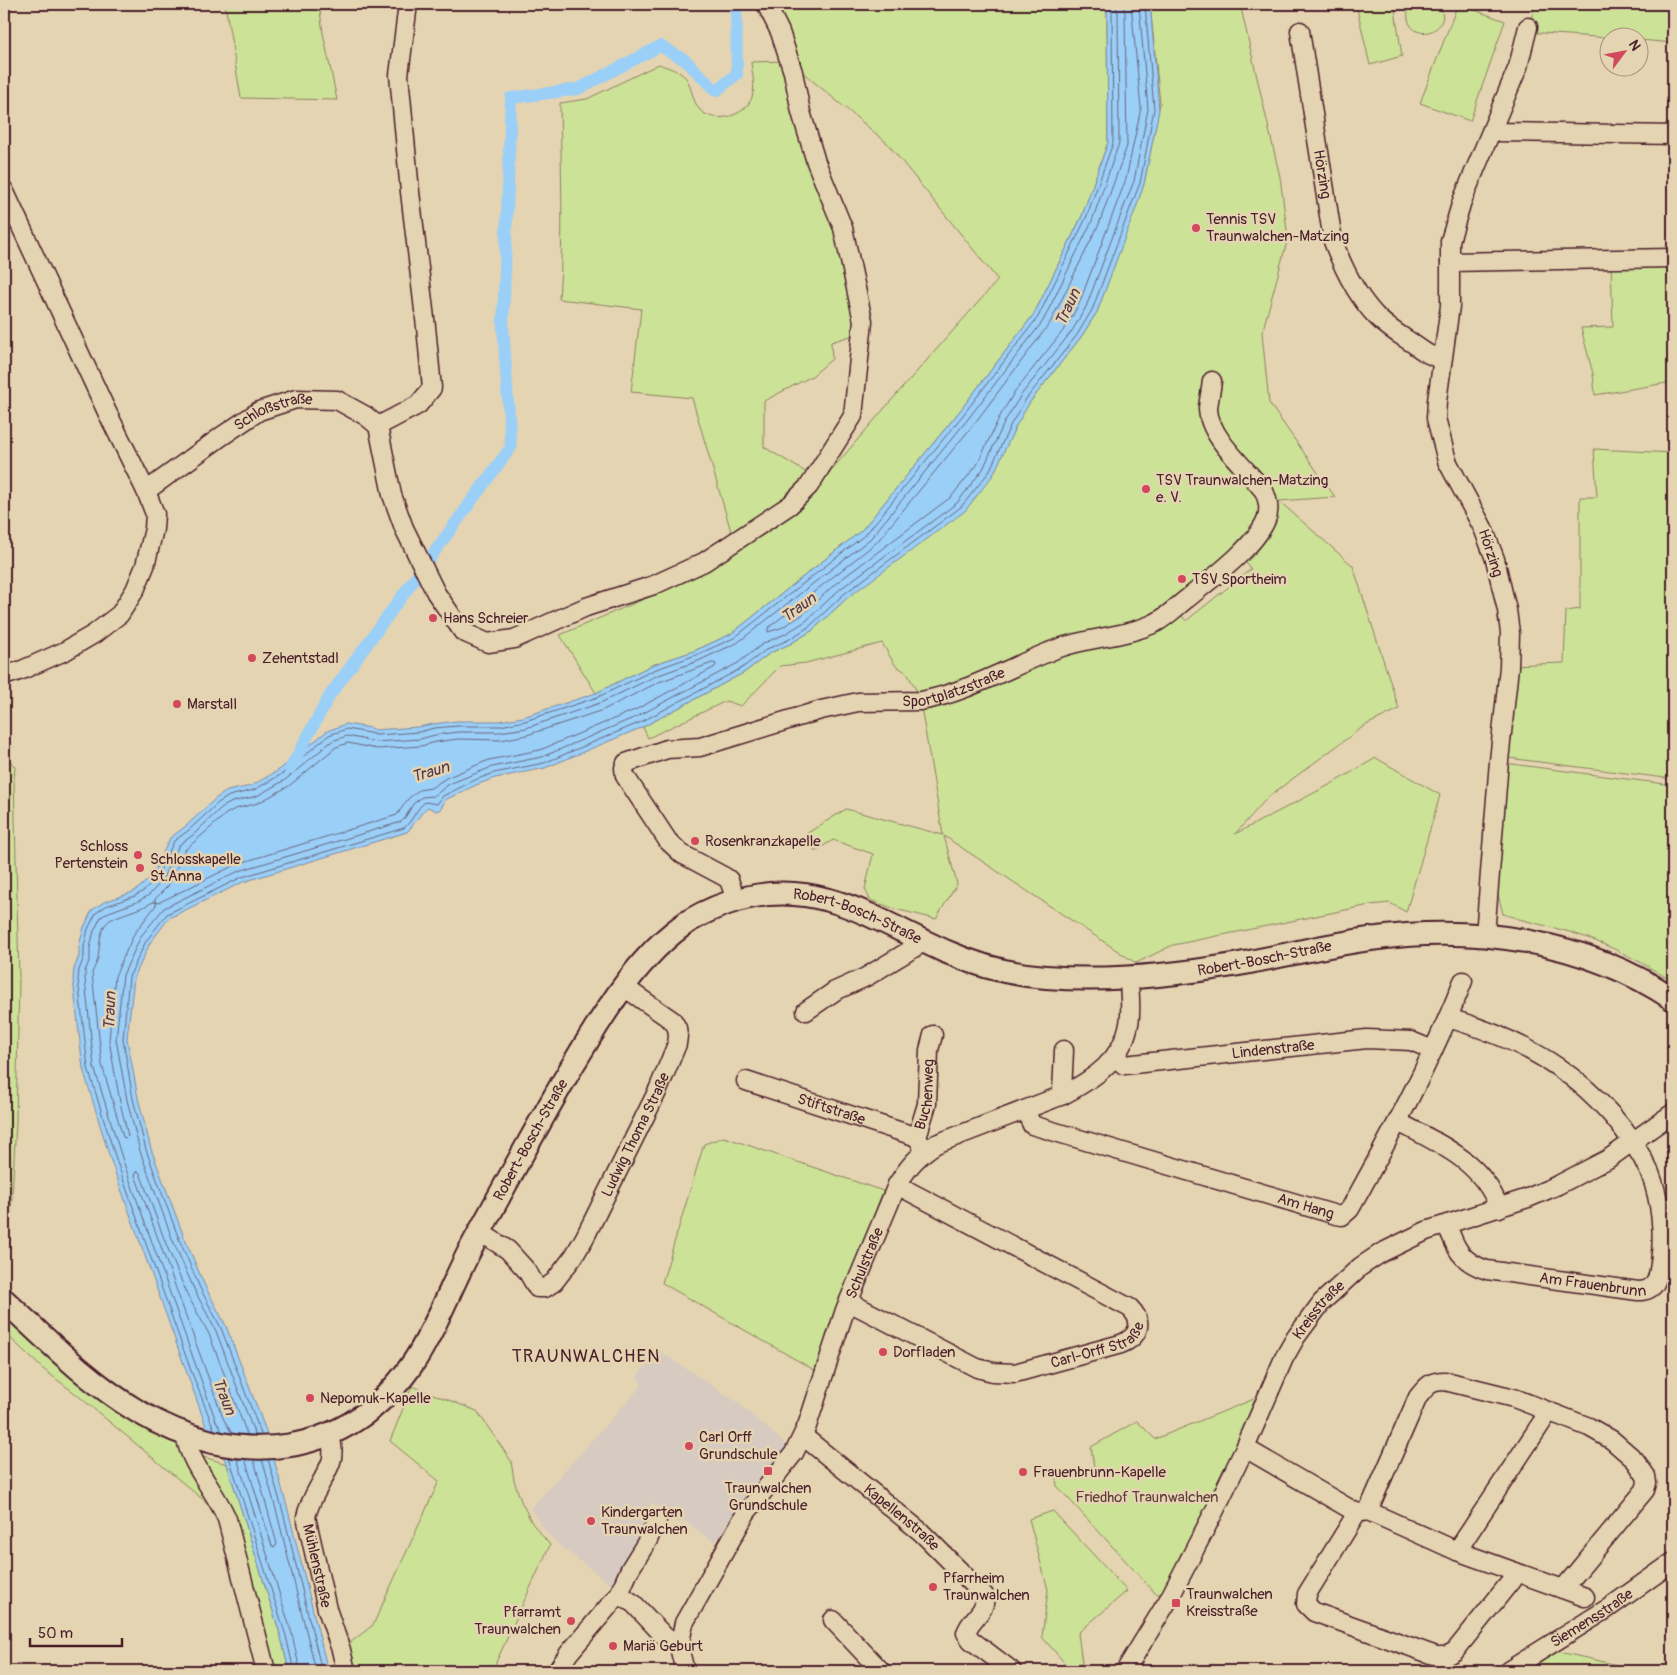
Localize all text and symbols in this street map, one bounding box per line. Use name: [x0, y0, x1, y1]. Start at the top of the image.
north arrow: [1600, 28, 1650, 78]
text: N: [1625, 37, 1644, 54]
street label: Hörzing: [1309, 148, 1335, 200]
place label: Tennis TSV Traunwalchen-Matzing: [1206, 210, 1349, 246]
marker: Tennis TSV Traunwalchen-Matzing: [1190, 222, 1202, 234]
water label: Traun: [1051, 285, 1085, 329]
street label: Schloßstraße: [230, 390, 313, 435]
place label: TSV Traunwalchen-Matzing e. V.: [1156, 471, 1328, 507]
marker: TSV Traunwalchen-Matzing e. V.: [1140, 483, 1152, 495]
street label: Hörzing: [1474, 527, 1507, 580]
place label: TSV Sportheim: [1192, 570, 1287, 589]
marker: TSV Sportheim: [1176, 573, 1188, 585]
water label: Traun: [777, 588, 821, 627]
place label: Hans Schreier: [443, 609, 529, 628]
marker: Hans Schreier: [427, 612, 439, 624]
place label: Zehentstadl: [262, 649, 339, 668]
marker: Zehentstadl: [246, 652, 258, 664]
street label: Sportplatzstraße: [902, 663, 1009, 711]
place label: Marstall: [187, 695, 237, 714]
marker: Marstall: [171, 698, 183, 710]
water label: Traun: [409, 757, 452, 787]
place label: Rosenkranzkapelle: [705, 832, 821, 851]
marker: Rosenkranzkapelle: [689, 835, 701, 847]
place label: Schloss Pertenstein: [54, 837, 128, 873]
marker: Schloss Pertenstein: [132, 849, 144, 861]
place label: Schlosskapelle St.Anna: [150, 850, 241, 886]
marker: Schlosskapelle St.Anna: [134, 862, 146, 874]
street label: Robert-Bosch-Straße: [792, 885, 925, 949]
street label: Robert-Bosch-Straße: [1196, 936, 1334, 980]
water label: Traun: [99, 991, 121, 1031]
street label: Lindenstraße: [1231, 1036, 1316, 1063]
street label: Buchenweg: [911, 1059, 939, 1132]
street label: Ludwig Thoma Straße: [597, 1069, 674, 1200]
street label: Robert-Bosch-Straße: [489, 1075, 573, 1204]
street label: Stiftstraße: [795, 1090, 868, 1130]
street label: Am Hang: [1275, 1189, 1336, 1224]
street label: Schulstraße: [842, 1224, 888, 1302]
street label: Am Frauenbrunn: [1538, 1268, 1647, 1301]
street label: Kreisstraße: [1288, 1276, 1349, 1343]
street label: Carl-Orff Straße: [1049, 1321, 1149, 1373]
place label: Dorfladen: [893, 1343, 956, 1362]
district label: TRAUNWALCHEN: [512, 1345, 660, 1368]
marker: Dorfladen: [877, 1346, 889, 1358]
water label: Traun: [208, 1375, 241, 1419]
place label: Nepomuk-Kapelle: [320, 1389, 431, 1408]
marker: Nepomuk-Kapelle: [304, 1392, 316, 1404]
place label: Carl Orff Grundschule: [699, 1428, 778, 1464]
marker: Carl Orff Grundschule: [683, 1440, 695, 1452]
place label: Frauenbrunn-Kapelle: [1033, 1463, 1166, 1482]
marker: Traunwalchen Grundschule: [762, 1465, 774, 1477]
marker: Frauenbrunn-Kapelle: [1017, 1466, 1029, 1478]
place label: Traunwalchen Grundschule: [725, 1479, 811, 1515]
street label: Kapellenstraße: [860, 1480, 944, 1556]
park label: Friedhof Traunwalchen: [1075, 1488, 1219, 1507]
place label: Kindergarten Traunwalchen: [601, 1503, 688, 1539]
marker: Kindergarten Traunwalchen: [585, 1515, 597, 1527]
street label: Mühlenstraße: [298, 1522, 336, 1610]
place label: Pfarrheim Traunwalchen: [943, 1569, 1030, 1605]
marker: Pfarrheim Traunwalchen: [927, 1581, 939, 1593]
street label: Siemensstraße: [1547, 1584, 1637, 1652]
place label: Traunwalchen Kreisstraße: [1186, 1585, 1273, 1621]
marker: Traunwalchen Kreisstraße: [1170, 1597, 1182, 1609]
place label: Pfarramt Traunwalchen: [474, 1603, 562, 1639]
scale bar: [30, 1615, 122, 1647]
marker: Pfarramt Traunwalchen: [565, 1615, 577, 1627]
text: 50 m: [38, 1624, 73, 1643]
place label: Mariä Geburt: [623, 1637, 704, 1656]
marker: Mariä Geburt: [607, 1640, 619, 1652]

